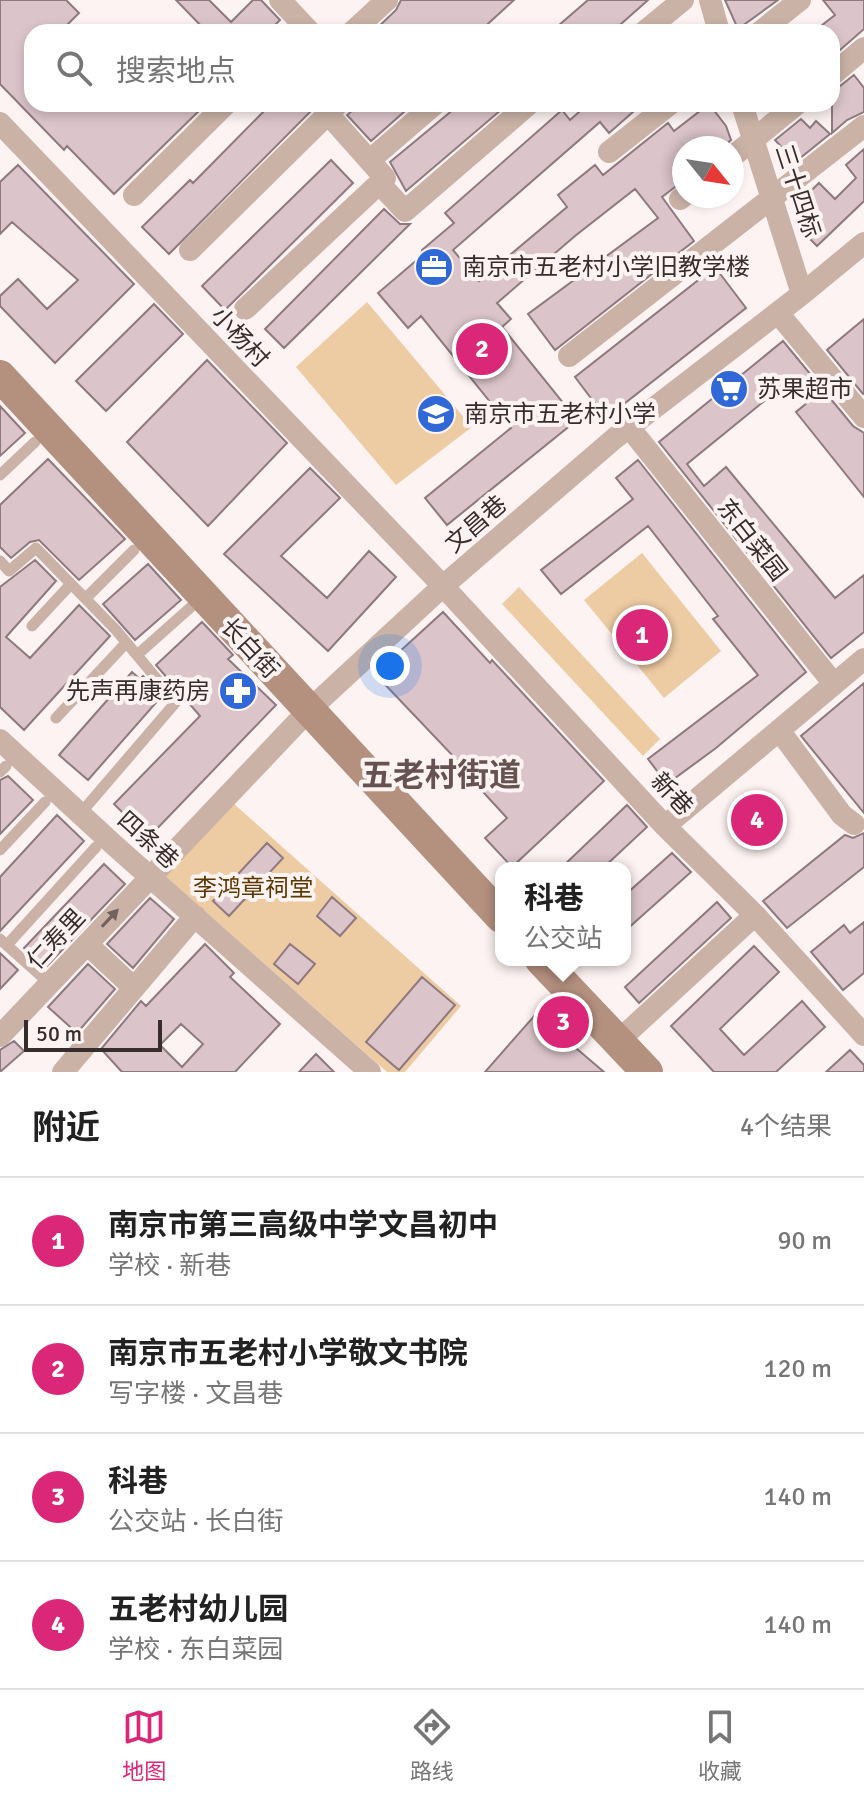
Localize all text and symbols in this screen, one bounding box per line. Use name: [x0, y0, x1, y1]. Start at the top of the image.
search box: [24, 24, 840, 112]
icon: search: [52, 46, 96, 90]
text: 搜索地点: [116, 53, 236, 90]
north arrow: [672, 136, 744, 208]
street label: 三十四标: [769, 141, 827, 241]
office icon: 南京市五老村小学旧教学楼: [413, 246, 455, 288]
place label: 南京市五老村小学旧教学楼: [462, 252, 750, 282]
street label: 小杨村: [204, 300, 276, 374]
pin: 2: [456, 319, 508, 379]
supermarket icon: 苏果超市: [708, 368, 750, 410]
place label: 苏果超市: [757, 374, 853, 404]
school or university icon: 南京市五老村小学: [415, 393, 457, 435]
place label: 南京市五老村小学: [464, 399, 656, 429]
street label: 文昌巷: [439, 489, 513, 559]
street label: 东白菜园: [711, 493, 793, 587]
pin: 1: [616, 605, 668, 665]
street label: 长白街: [214, 611, 286, 685]
your location: [370, 646, 410, 686]
pharmacy icon: 先声再康药房: [217, 670, 259, 712]
place label: 先声再康药房: [66, 676, 210, 706]
district label: 五老村街道: [361, 756, 521, 795]
street label: 新巷: [645, 766, 699, 822]
pin: 4: [731, 790, 783, 850]
street label: 四条巷: [111, 805, 185, 875]
popup: [495, 862, 631, 966]
park label: 李鸿章祠堂: [193, 873, 313, 903]
text: 科巷: [524, 880, 584, 917]
street label: 仁寿里: [20, 902, 92, 976]
one-way arrow: [101, 909, 119, 928]
text: 公交站: [524, 923, 602, 955]
pin: 3: [537, 992, 589, 1052]
scale bar: [24, 1016, 162, 1052]
text: 50 m: [36, 1020, 82, 1047]
text: 附近: [32, 1107, 100, 1149]
text: 4个结果: [740, 1111, 832, 1143]
text: 南京市第三高级中学文昌初中: [108, 1207, 498, 1244]
text: 1: [51, 1225, 65, 1257]
text: 90 m: [777, 1225, 832, 1257]
text: 学校 · 新巷: [108, 1250, 231, 1282]
text: 南京市五老村小学敬文书院: [108, 1335, 468, 1372]
text: 2: [51, 1353, 65, 1385]
text: 120 m: [763, 1353, 832, 1385]
text: 写字楼 · 文昌巷: [108, 1378, 283, 1410]
text: 科巷: [108, 1463, 168, 1500]
text: 3: [51, 1481, 65, 1513]
text: 140 m: [763, 1481, 832, 1513]
text: 公交站 · 长白街: [108, 1506, 283, 1538]
text: 五老村幼儿园: [108, 1591, 288, 1628]
text: 4: [51, 1609, 65, 1641]
text: 140 m: [763, 1609, 832, 1641]
text: 学校 · 东白菜园: [108, 1634, 283, 1666]
tab: 地图: [122, 1705, 166, 1785]
tab: 路线: [410, 1705, 454, 1785]
tab: 收藏: [698, 1705, 742, 1785]

